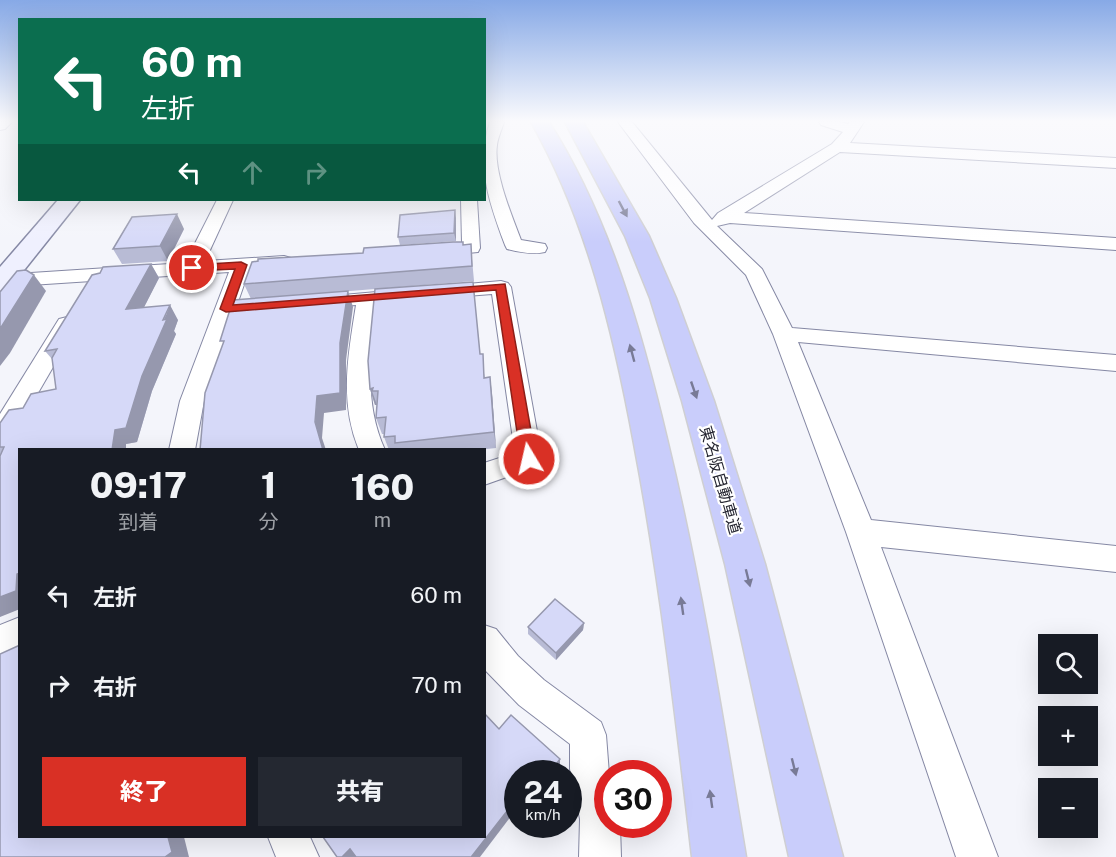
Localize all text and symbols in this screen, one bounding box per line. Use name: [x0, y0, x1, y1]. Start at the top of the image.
text: 60 m: [141, 37, 243, 86]
icon: left: [42, 42, 120, 120]
text: 左折: [141, 92, 195, 124]
icon: left: [173, 156, 206, 189]
icon: ahead: [236, 156, 269, 189]
icon: right: [299, 156, 332, 189]
one-way arrow: [618, 201, 628, 218]
pin: [166, 242, 217, 293]
icon: arrive: [175, 251, 208, 284]
one-way arrow: [626, 344, 636, 362]
one-way arrow: [690, 382, 699, 400]
street label: 東名阪自動車道: [696, 424, 745, 537]
position arrow: [497, 427, 561, 491]
text: 09:17: [90, 464, 187, 506]
text: 1: [261, 464, 277, 506]
text: 160: [350, 466, 414, 508]
text: m: [374, 508, 391, 532]
text: 到着: [118, 510, 158, 534]
text: 分: [259, 510, 279, 534]
one-way arrow: [744, 569, 754, 587]
icon: left: [42, 579, 75, 612]
text: 60 m: [411, 582, 462, 608]
text: 左折: [93, 584, 137, 610]
one-way arrow: [677, 597, 686, 616]
map controls: [1038, 634, 1098, 838]
button: search: [1038, 634, 1098, 694]
icon: right: [42, 669, 75, 702]
text: 70 m: [411, 672, 462, 698]
text: 右折: [93, 674, 137, 700]
button: +: [1038, 706, 1098, 766]
button: 終了: [42, 757, 246, 826]
button: 共有: [258, 757, 462, 826]
one-way arrow: [790, 758, 800, 776]
speed limit sign: 30: [594, 760, 672, 838]
text: 24: [524, 774, 562, 810]
button: −: [1038, 778, 1098, 838]
one-way arrow: [706, 790, 715, 809]
text: km/h: [525, 806, 561, 823]

